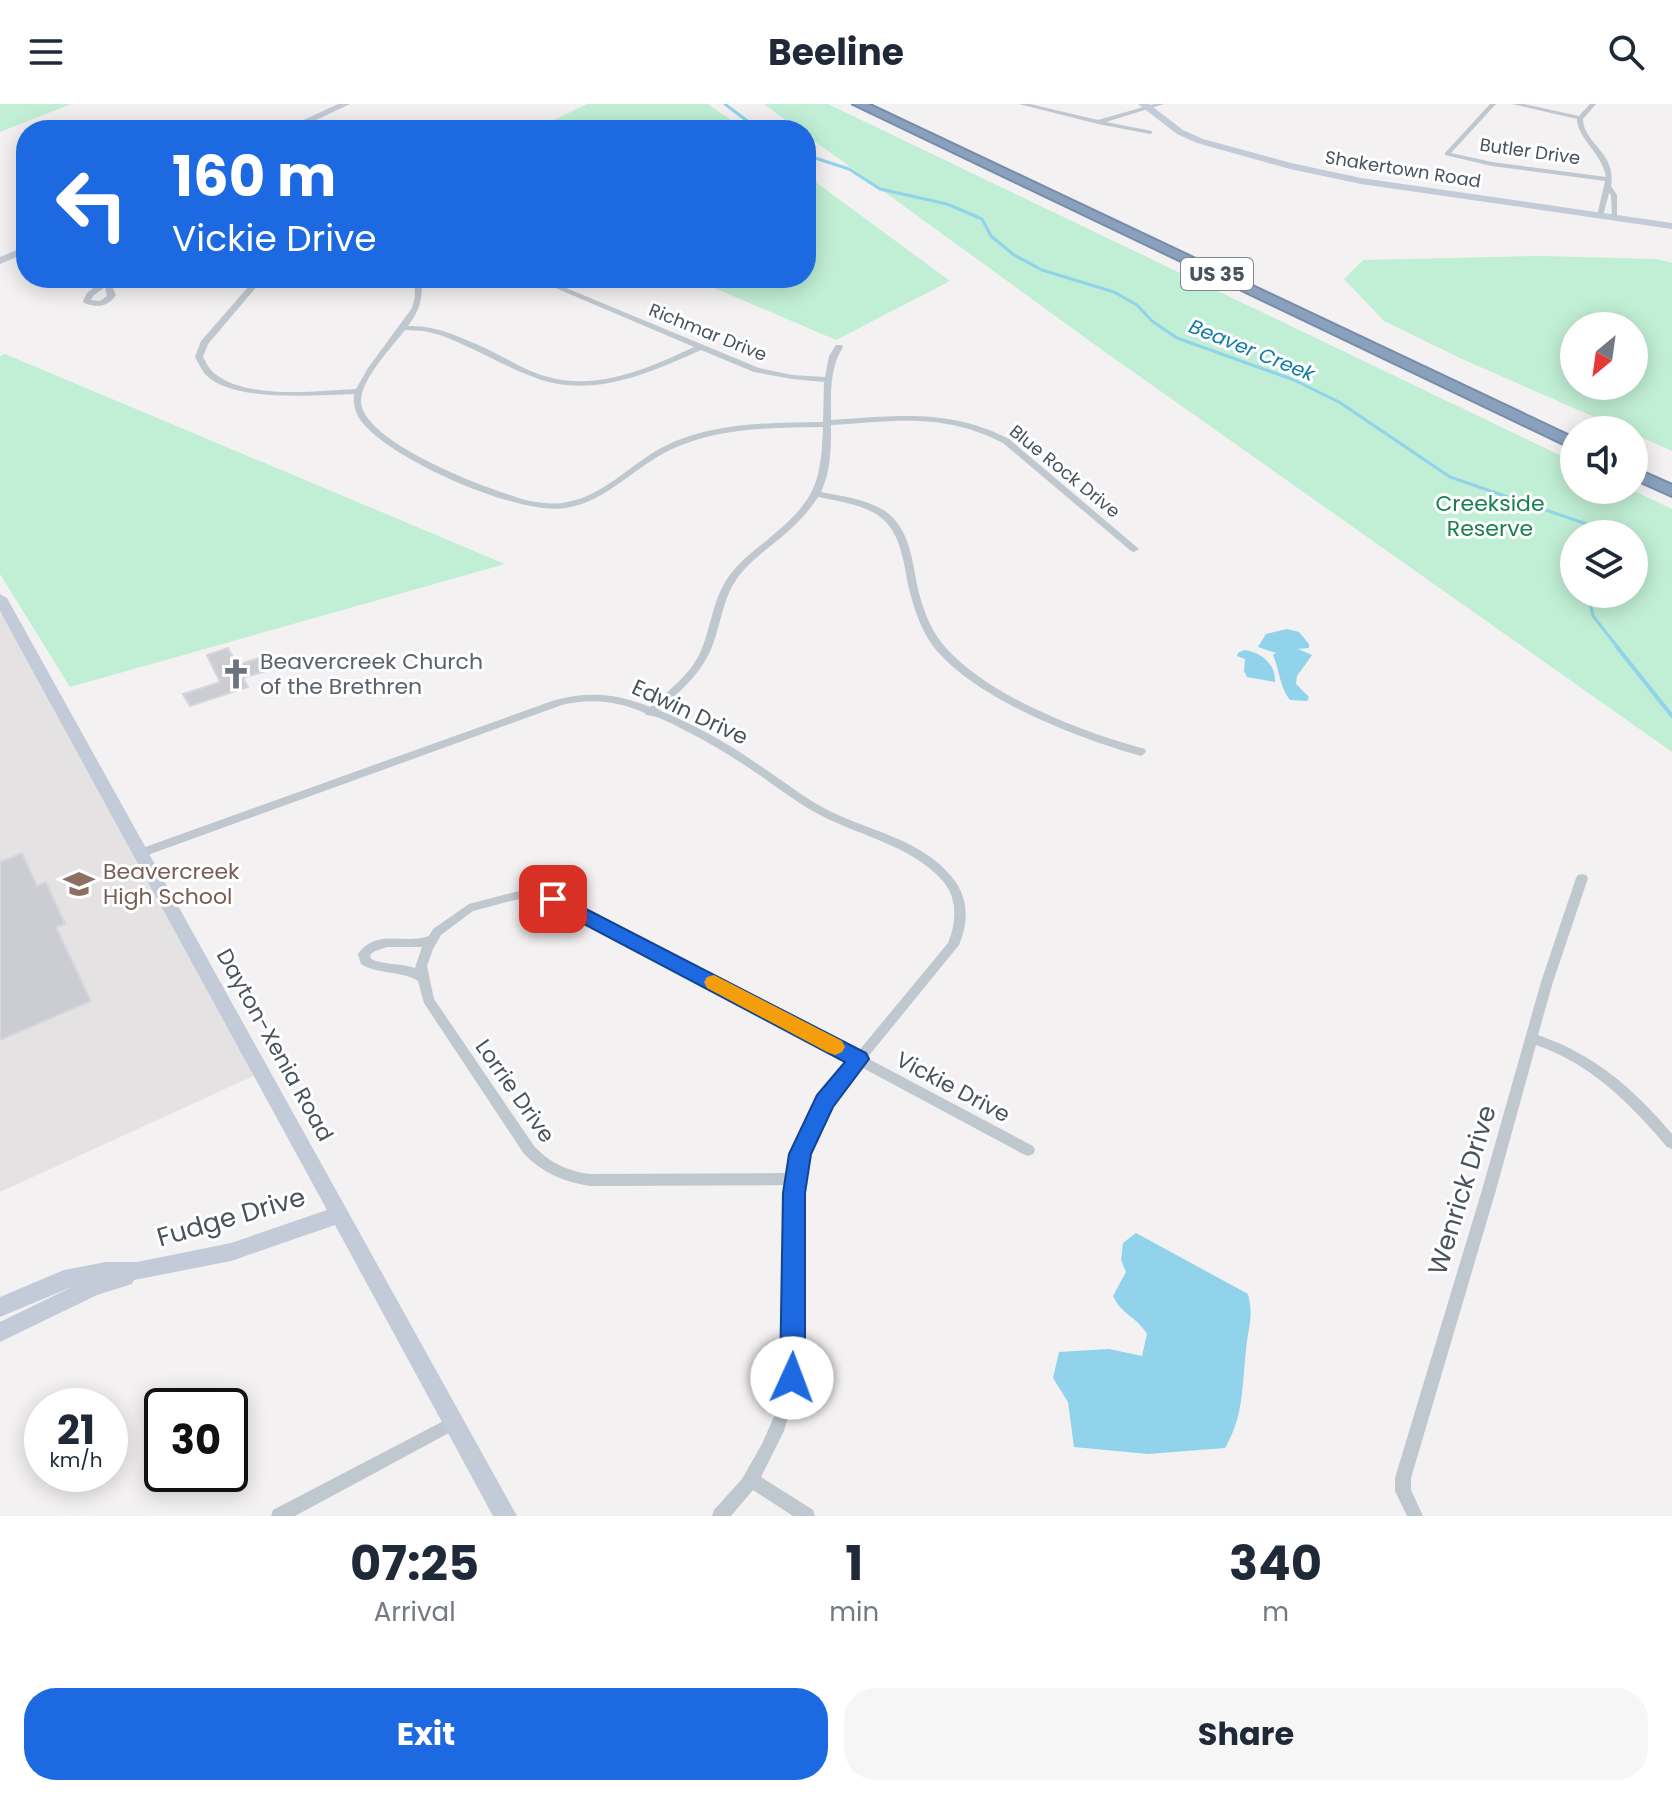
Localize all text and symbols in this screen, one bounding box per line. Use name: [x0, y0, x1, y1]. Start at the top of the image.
text: Beeline: [768, 27, 904, 78]
icon: menu: [24, 30, 68, 74]
icon: search: [1604, 30, 1648, 74]
street label: Butler Drive: [1478, 132, 1582, 170]
text: 160 m: [172, 137, 336, 216]
street label: Shakertown Road: [1323, 144, 1483, 194]
icon: left: [40, 152, 144, 256]
text: Vickie Drive: [172, 213, 377, 264]
road number: US 35: [1181, 258, 1253, 290]
street label: Richmar Drive: [645, 297, 771, 367]
water label: Beaver Creek: [1185, 312, 1321, 389]
north arrow: [1560, 312, 1648, 400]
map controls: [1560, 312, 1648, 608]
button: sound: [1560, 416, 1648, 504]
street label: Blue Rock Drive: [1004, 419, 1126, 523]
park label: Creekside Reserve: [1435, 488, 1545, 544]
button: layers: [1560, 520, 1648, 608]
place label: Beavercreek Church of the Brethren: [260, 646, 483, 702]
church icon: Beavercreek Church of the Brethren: [219, 657, 253, 691]
street label: Edwin Drive: [627, 672, 753, 752]
place label: Beavercreek High School: [103, 856, 240, 912]
pin: [519, 865, 587, 933]
school or university icon: Beavercreek High School: [62, 867, 96, 901]
icon: arrive: [531, 877, 575, 921]
street label: Dayton-Xenia Road: [209, 943, 341, 1147]
street label: Lorrie Drive: [468, 1033, 562, 1149]
street label: Vickie Drive: [891, 1044, 1015, 1130]
street label: Wenrick Drive: [1419, 1101, 1505, 1279]
street label: Fudge Drive: [152, 1179, 310, 1255]
position arrow: [750, 1336, 834, 1420]
speed limit sign: 30: [144, 1388, 248, 1492]
text: 21: [57, 1402, 95, 1458]
text: km/h: [49, 1446, 103, 1474]
text: 07:25: [350, 1530, 479, 1597]
text: 1: [845, 1530, 863, 1597]
text: 340: [1229, 1530, 1322, 1597]
text: Arrival: [374, 1594, 456, 1630]
text: min: [829, 1594, 879, 1630]
text: m: [1262, 1594, 1289, 1630]
button: Exit: [24, 1688, 828, 1780]
button: Share: [844, 1688, 1648, 1780]

